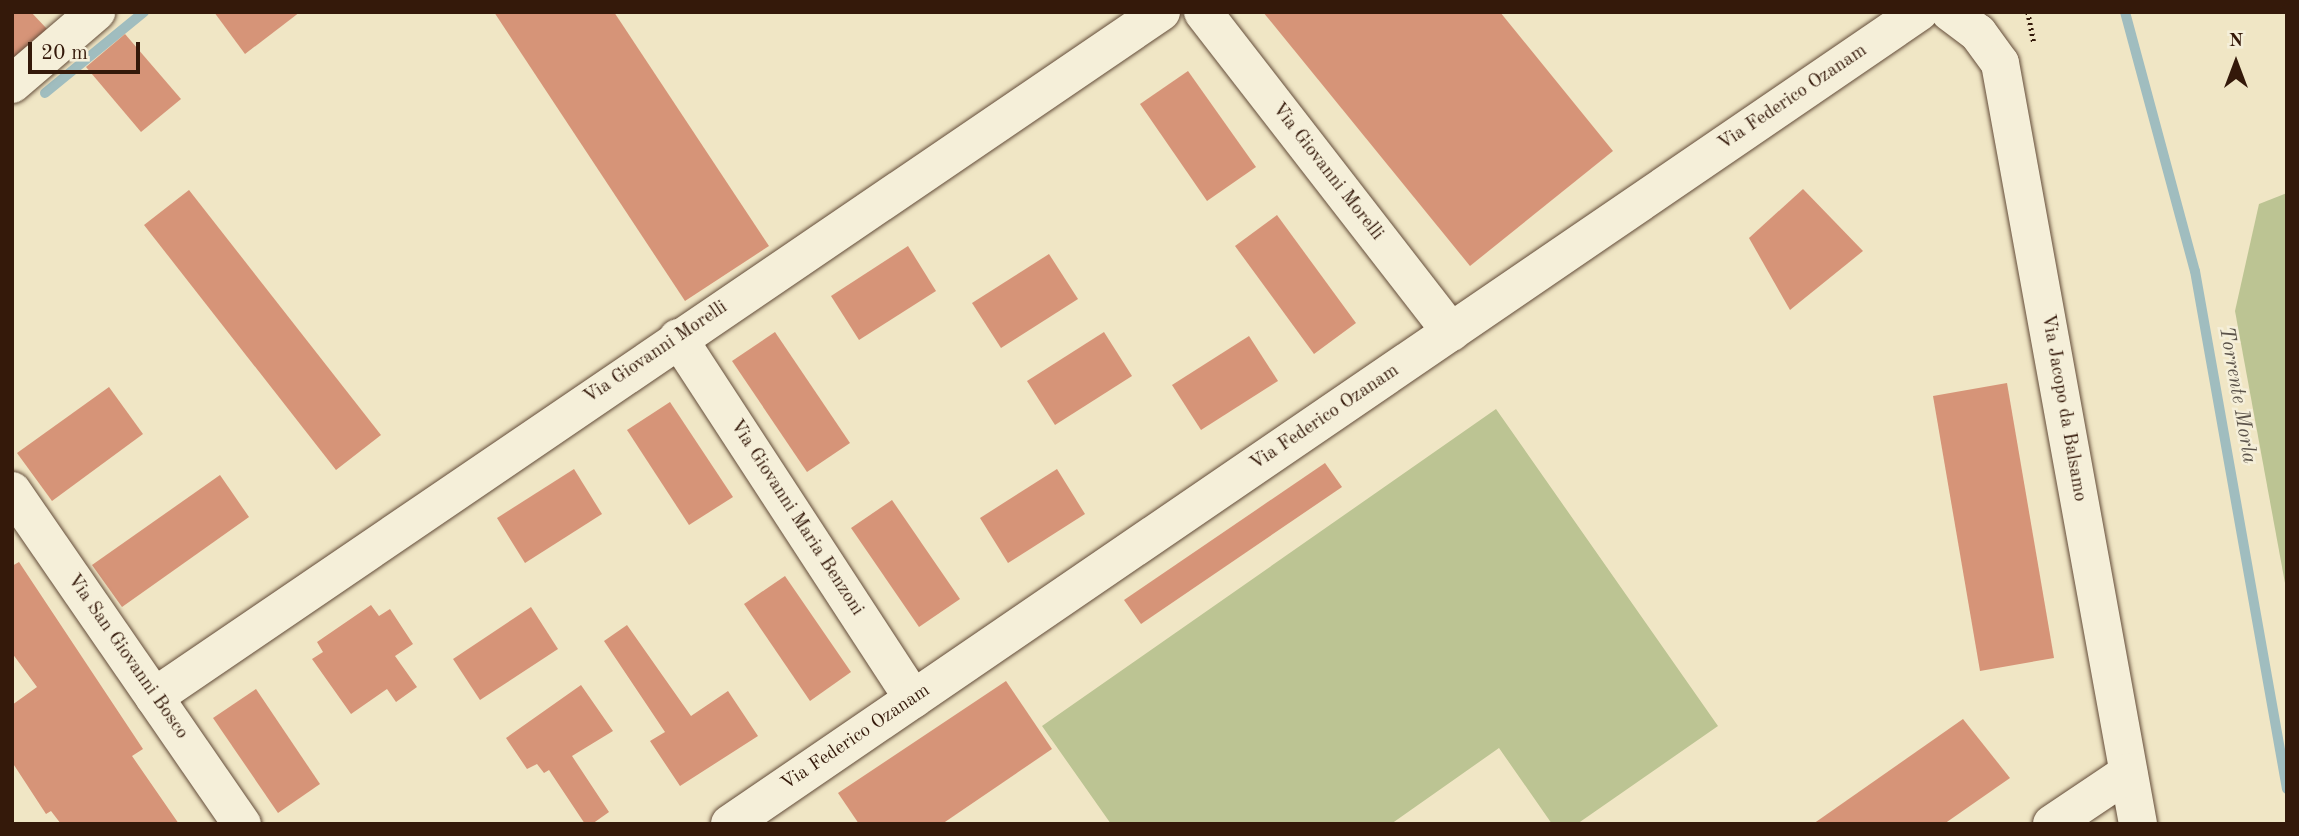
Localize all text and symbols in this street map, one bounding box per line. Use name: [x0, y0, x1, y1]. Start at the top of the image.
scale bar: [32, 28, 144, 72]
north arrow: [2201, 28, 2271, 98]
text: N: [2229, 32, 2243, 51]
street label: Via Federico Ozanam: [1714, 40, 1872, 156]
text: 20 m: [41, 43, 88, 64]
street label: Via Giovanni Morelli: [1266, 99, 1388, 245]
street label: Via Giovanni Morelli: [580, 297, 732, 409]
street label: Via Jacopo da Balsamo: [2035, 312, 2091, 504]
water label: Torrente Morla: [2213, 324, 2261, 466]
street label: Via Federico Ozanam: [1246, 360, 1404, 476]
street label: Via Giovanni Maria Benzoni: [724, 416, 868, 620]
street label: Via San Giovanni Bosco: [61, 570, 193, 744]
street label: Via Federico Ozanam: [777, 680, 935, 796]

